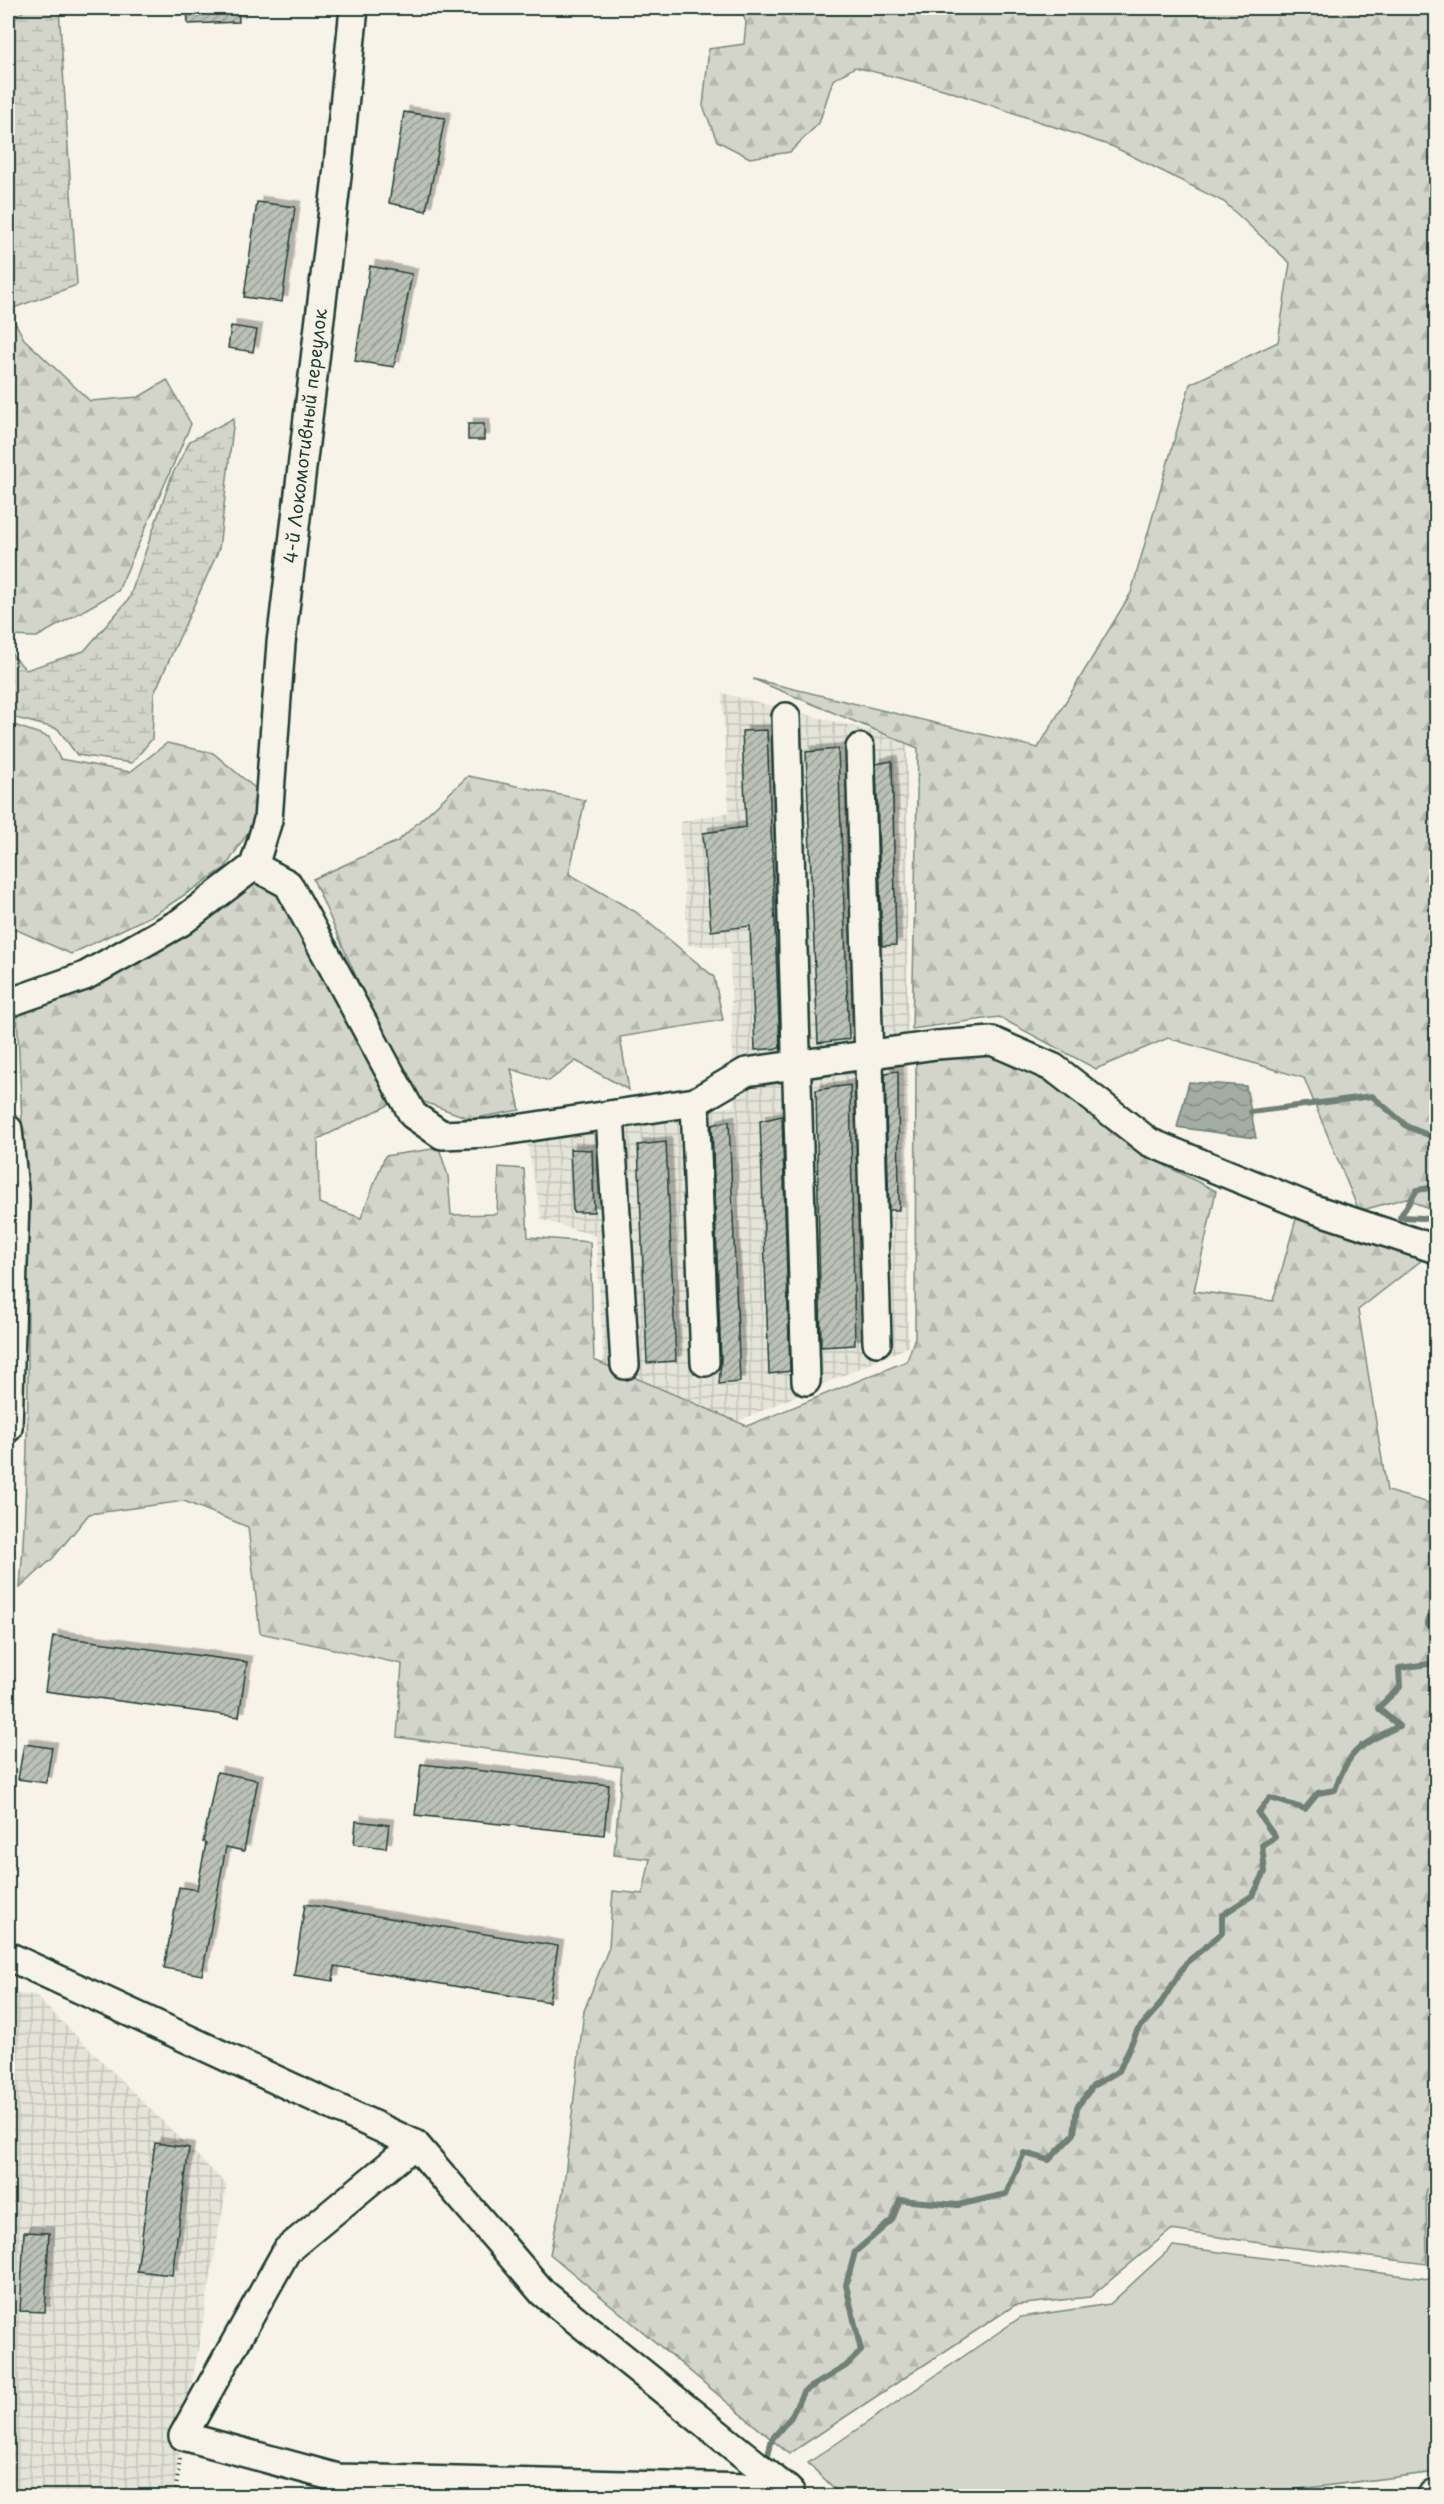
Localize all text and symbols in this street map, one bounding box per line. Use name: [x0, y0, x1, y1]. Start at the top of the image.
street label: 4-й Локомотивный переулок: [276, 307, 333, 565]

